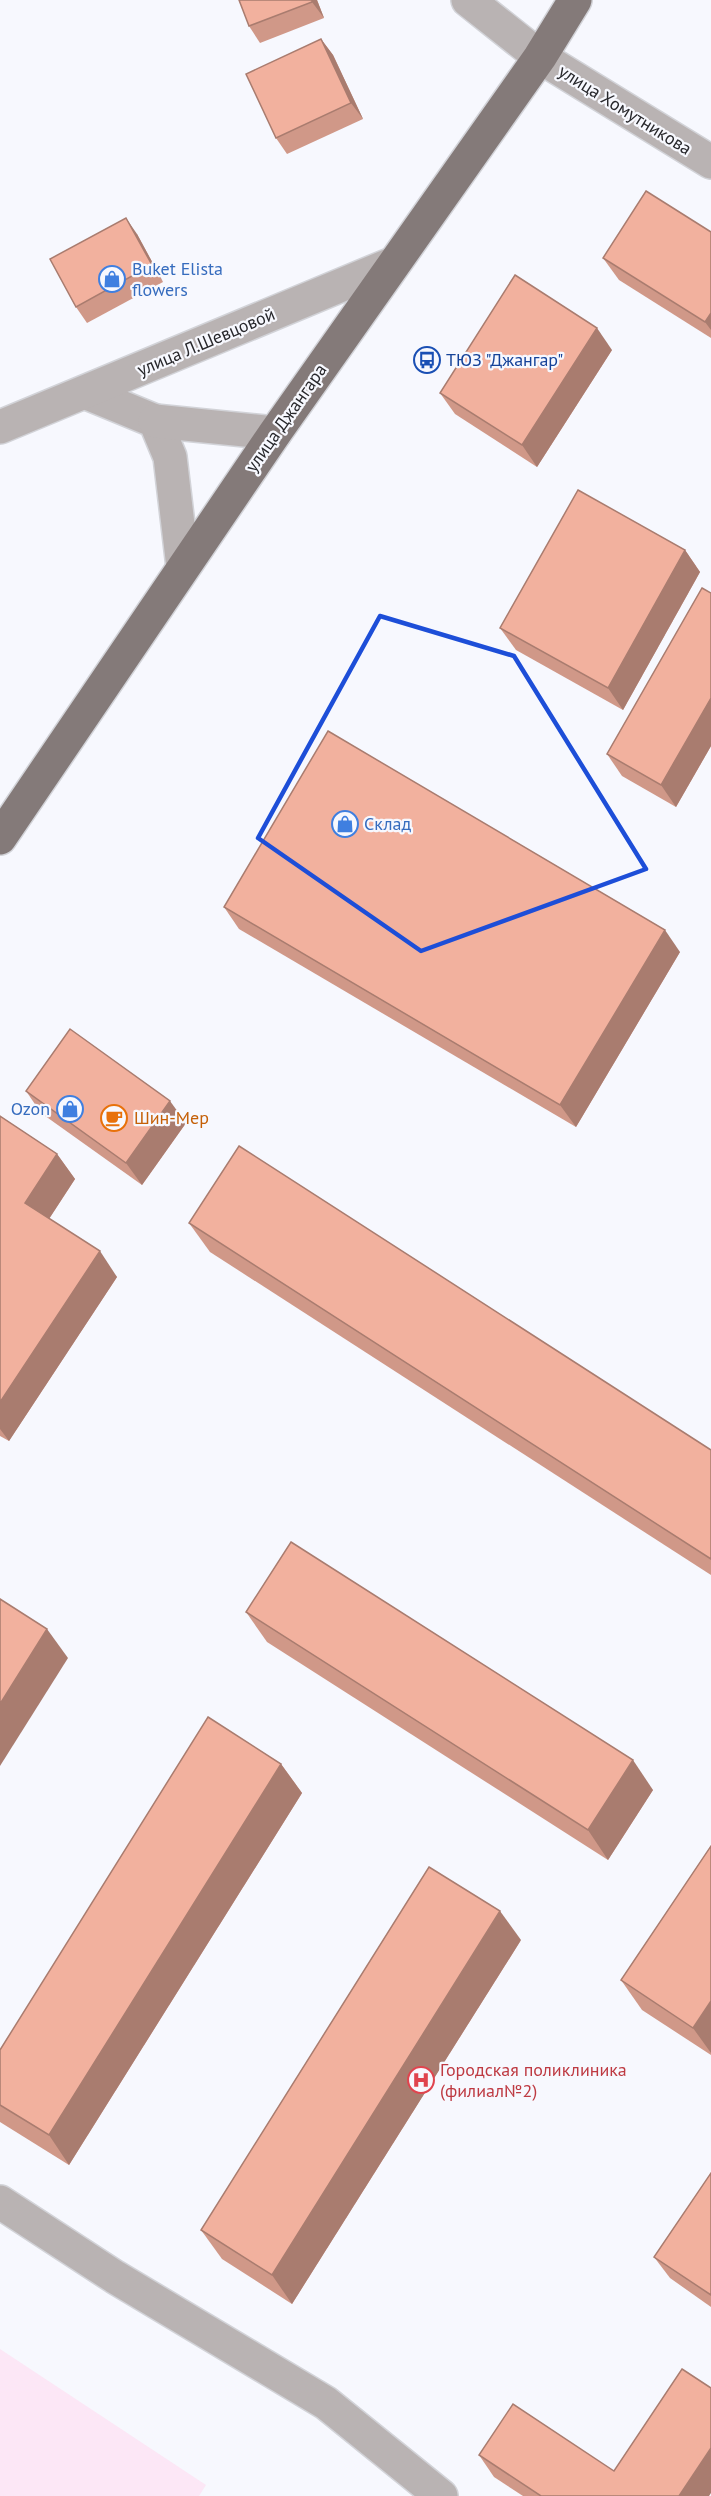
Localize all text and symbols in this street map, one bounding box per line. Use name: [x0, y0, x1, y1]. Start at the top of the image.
street label: улица Хомутникова: [554, 59, 696, 160]
place label: Buket Elista flowers: [132, 257, 223, 301]
shop icon: Buket Elista flowers: [97, 264, 127, 294]
street label: улица Л.Шевцовой: [133, 302, 278, 381]
bus stop icon: ТЮЗ "Джангар": [412, 345, 442, 375]
place label: ТЮЗ "Джангар": [446, 348, 563, 371]
street label: улица Джангара: [240, 359, 331, 476]
shop icon: Склад: [330, 809, 360, 839]
place label: Склад: [364, 812, 411, 835]
shop icon: Ozon: [55, 1094, 85, 1124]
place label: Ozon: [11, 1097, 50, 1120]
cafe icon: Шин-Мер: [99, 1103, 129, 1133]
place label: Шин-Мер: [134, 1106, 209, 1129]
place label: Городская поликлиника (филиал№2): [440, 2058, 627, 2102]
hospital icon: Городская поликлиника (филиал№2): [406, 2065, 436, 2095]

